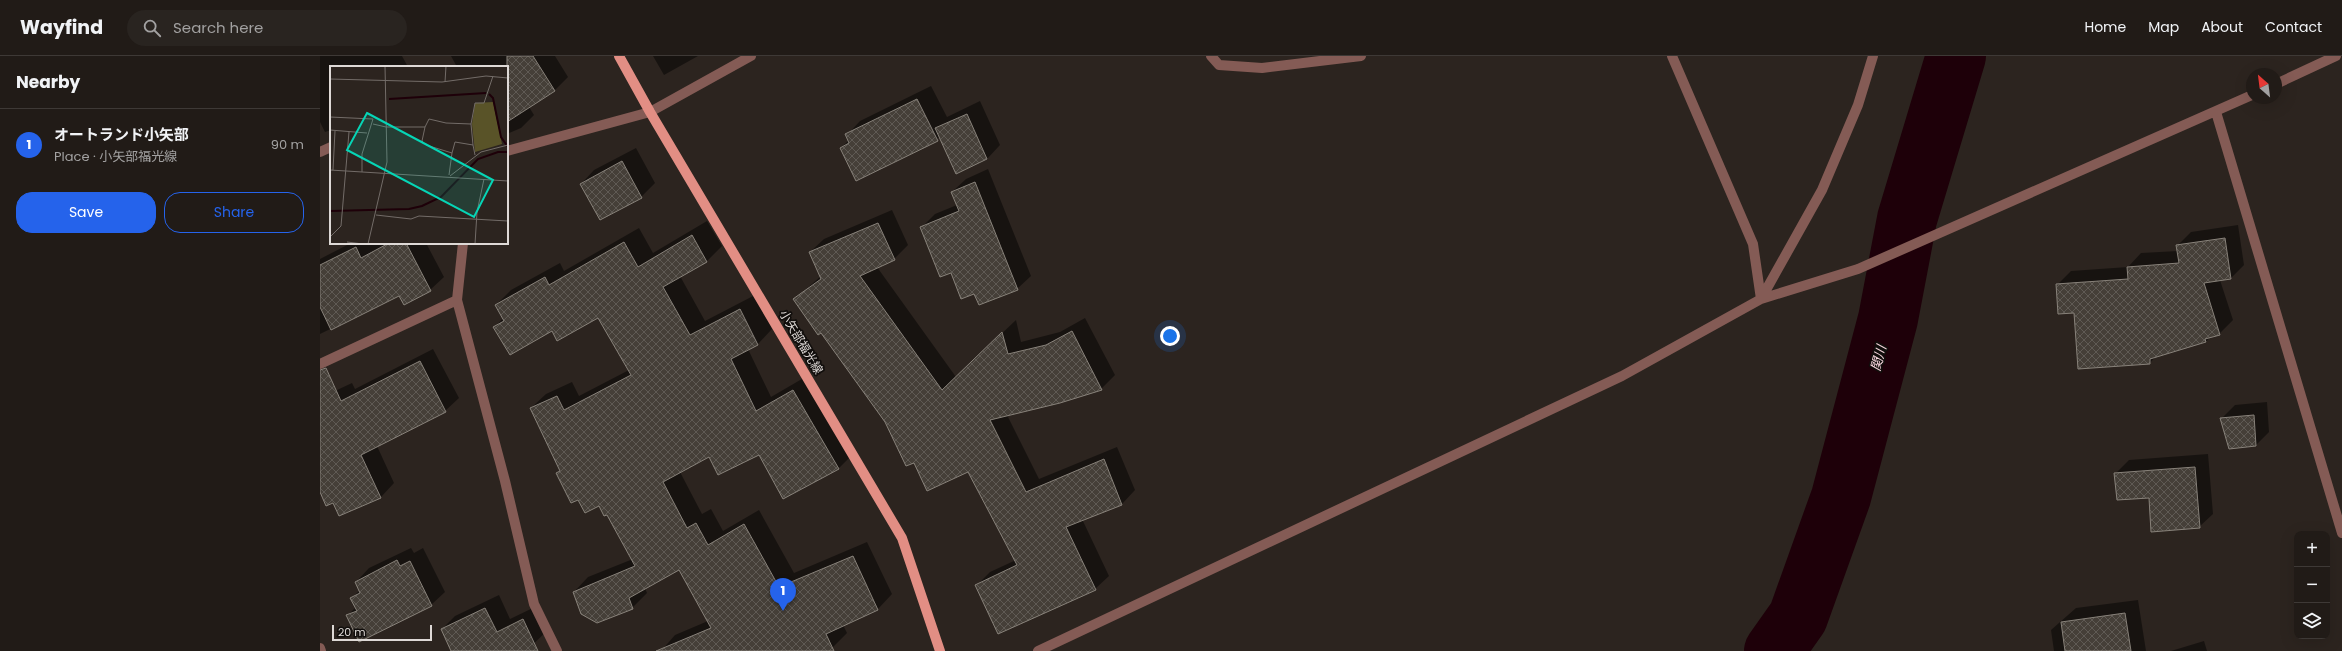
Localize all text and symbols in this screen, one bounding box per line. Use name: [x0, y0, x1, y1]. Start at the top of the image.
search box: [127, 10, 407, 46]
text: Wayfind: [20, 14, 103, 41]
icon: search: [141, 17, 163, 39]
text: Search here: [173, 17, 263, 38]
text: Home: [2084, 17, 2126, 37]
text: Map: [2148, 17, 2179, 37]
text: About: [2201, 17, 2243, 37]
text: Contact: [2265, 17, 2322, 37]
inset map: [330, 66, 508, 244]
north arrow: [2246, 68, 2282, 104]
text: Nearby: [16, 70, 80, 94]
text: オートランド小矢部: [54, 124, 189, 145]
text: 1: [27, 135, 31, 154]
text: 90 m: [271, 135, 304, 154]
text: Place · 小矢部福光線: [54, 147, 177, 166]
button: Save: [16, 192, 156, 233]
button: Share: [164, 192, 304, 233]
street label: 小矢部福光線: [776, 306, 827, 377]
your location: [1160, 326, 1180, 346]
water label: 関川: [1866, 341, 1892, 373]
map controls: [2294, 531, 2330, 639]
button: +: [2294, 531, 2330, 567]
button: −: [2294, 567, 2330, 603]
pin: 1: [770, 578, 796, 611]
button: layers: [2294, 603, 2330, 639]
scale bar: [332, 623, 432, 642]
text: 20 m: [338, 624, 366, 640]

